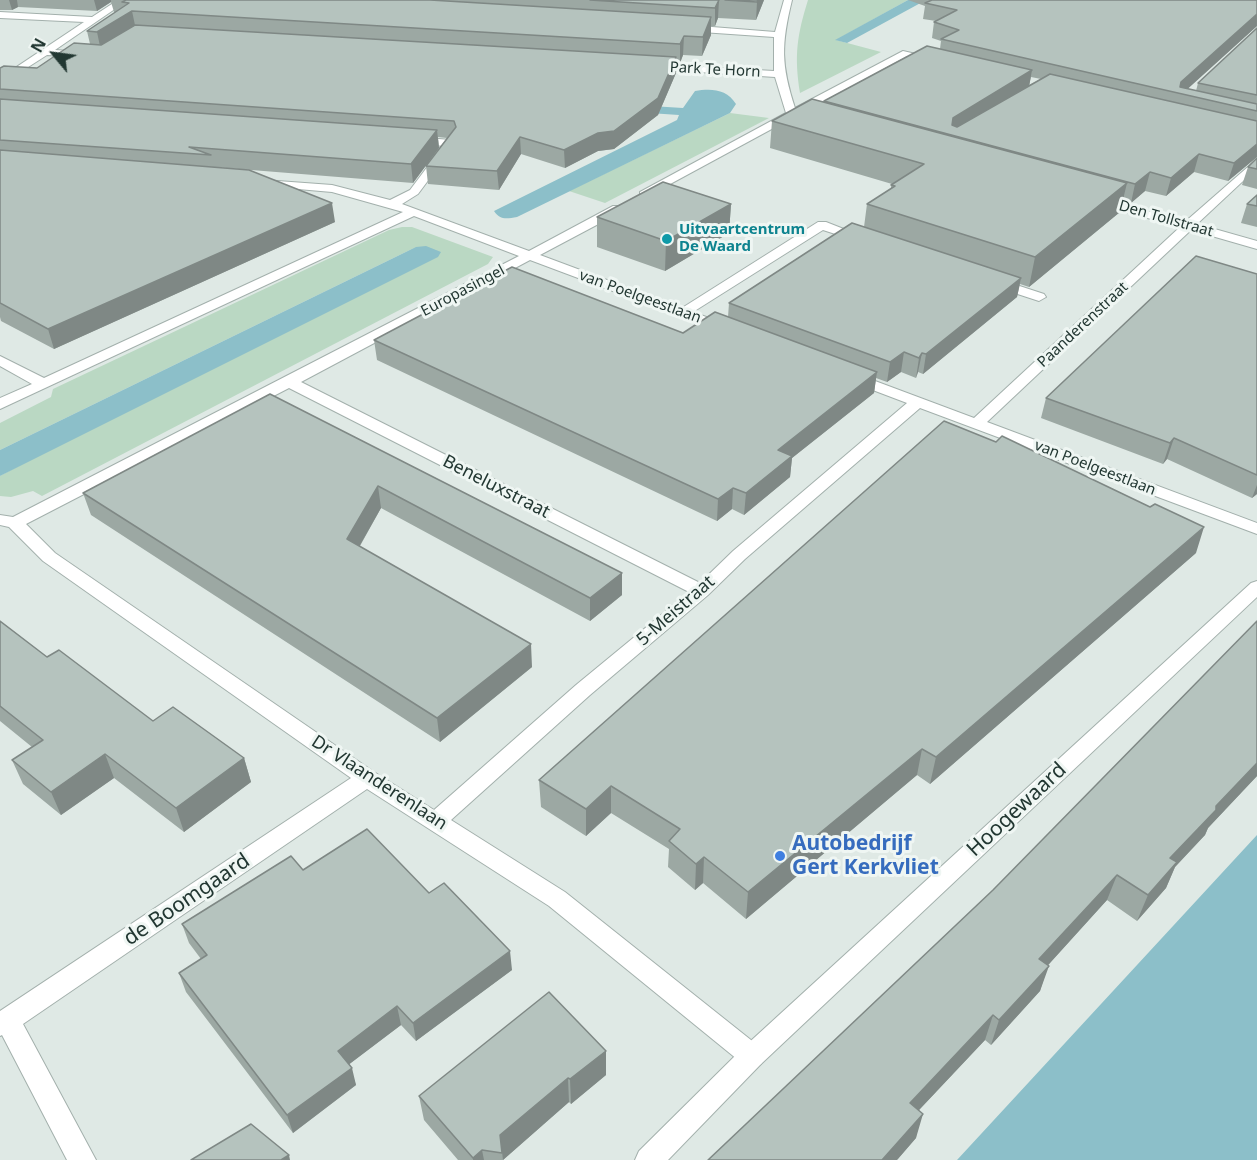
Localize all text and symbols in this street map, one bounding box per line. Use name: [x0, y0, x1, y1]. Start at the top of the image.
north arrow: [24, 24, 84, 84]
text: N: [25, 34, 51, 56]
street label: Park Te Horn: [669, 59, 761, 81]
street label: Den Tollstraat: [1117, 197, 1215, 241]
place label: Uitvaartcentrum De Waard: [679, 221, 805, 256]
marker: Uitvaartcentrum De Waard: [660, 232, 674, 246]
street label: Europasingel: [418, 261, 508, 321]
street label: van Poelgeestlaan: [577, 267, 703, 327]
street label: Paanderenstraat: [1034, 278, 1132, 372]
street label: van Poelgeestlaan: [1032, 437, 1158, 499]
street label: Beneluxstraat: [439, 451, 553, 523]
street label: 5-Meistraat: [633, 571, 719, 651]
street label: Dr Vlaanderenlaan: [307, 731, 451, 835]
street label: Hoogewaard: [962, 758, 1072, 862]
place label: Autobedrijf Gert Kerkvliet: [792, 831, 939, 881]
street label: de Boomgaard: [119, 849, 255, 951]
marker: Autobedrijf Gert Kerkvliet: [773, 849, 787, 863]

